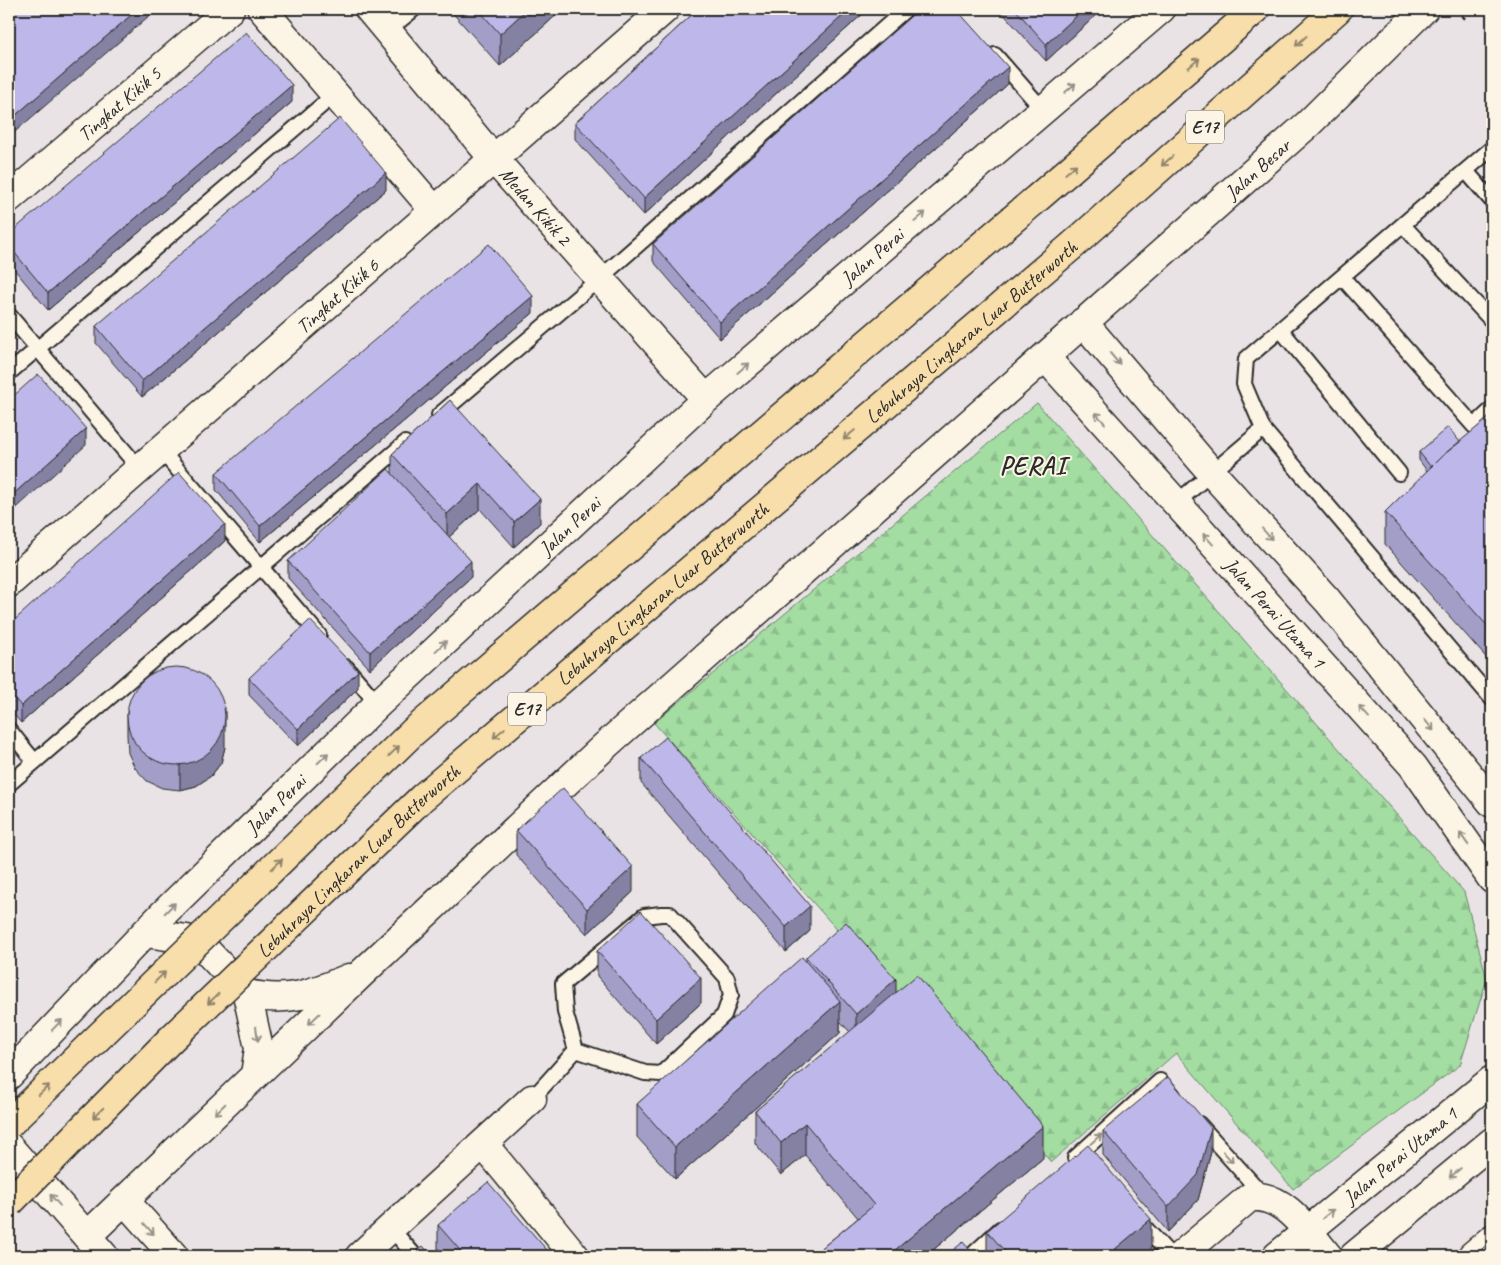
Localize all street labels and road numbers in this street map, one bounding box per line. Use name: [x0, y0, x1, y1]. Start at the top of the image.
street label: Tingkat Kikik 5: [72, 61, 167, 146]
road number: E17: [1186, 110, 1224, 144]
street label: Jalan Besar: [1218, 132, 1297, 205]
street label: Medan Kikik 2: [494, 162, 578, 252]
street label: Jalan Perai: [835, 221, 910, 291]
street label: Lebuhraya Lingkaran Luar Butterworth: [860, 234, 1083, 429]
street label: Tingkat Kikik 6: [291, 252, 384, 339]
street label: Jalan Perai: [533, 490, 607, 561]
street label: Lebuhraya Lingkaran Luar Butterworth: [551, 496, 774, 691]
street label: Jalan Perai Utama 1: [1218, 551, 1332, 674]
road number: E17: [508, 692, 546, 726]
street label: Lebuhraya Lingkaran Luar Butterworth: [251, 758, 466, 963]
street label: Jalan Perai: [239, 767, 313, 840]
street label: Jalan Perai Utama 1: [1337, 1101, 1463, 1210]

